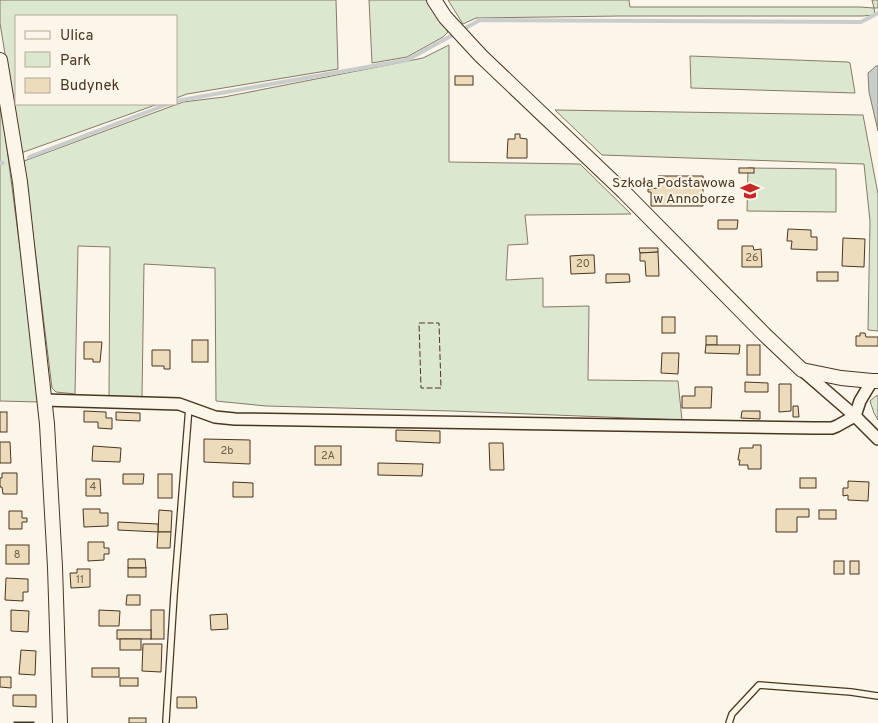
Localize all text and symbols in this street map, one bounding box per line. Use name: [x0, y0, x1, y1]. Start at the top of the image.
legend: [15, 15, 178, 105]
text: Ulica: [60, 27, 93, 46]
text: Park: [60, 52, 91, 71]
text: Budynek: [60, 77, 119, 96]
place label: Szkoła Podstawowa w Annoborze: [612, 175, 735, 208]
school or university icon: Szkoła Podstawowa w Annoborze: [739, 180, 761, 202]
house number: 26: [745, 251, 759, 265]
house number: 20: [576, 257, 590, 271]
house number: 2b: [221, 444, 233, 458]
house number: 2A: [321, 449, 335, 463]
house number: 4: [90, 480, 97, 494]
house number: 8: [14, 548, 20, 562]
house number: 11: [76, 573, 84, 587]

